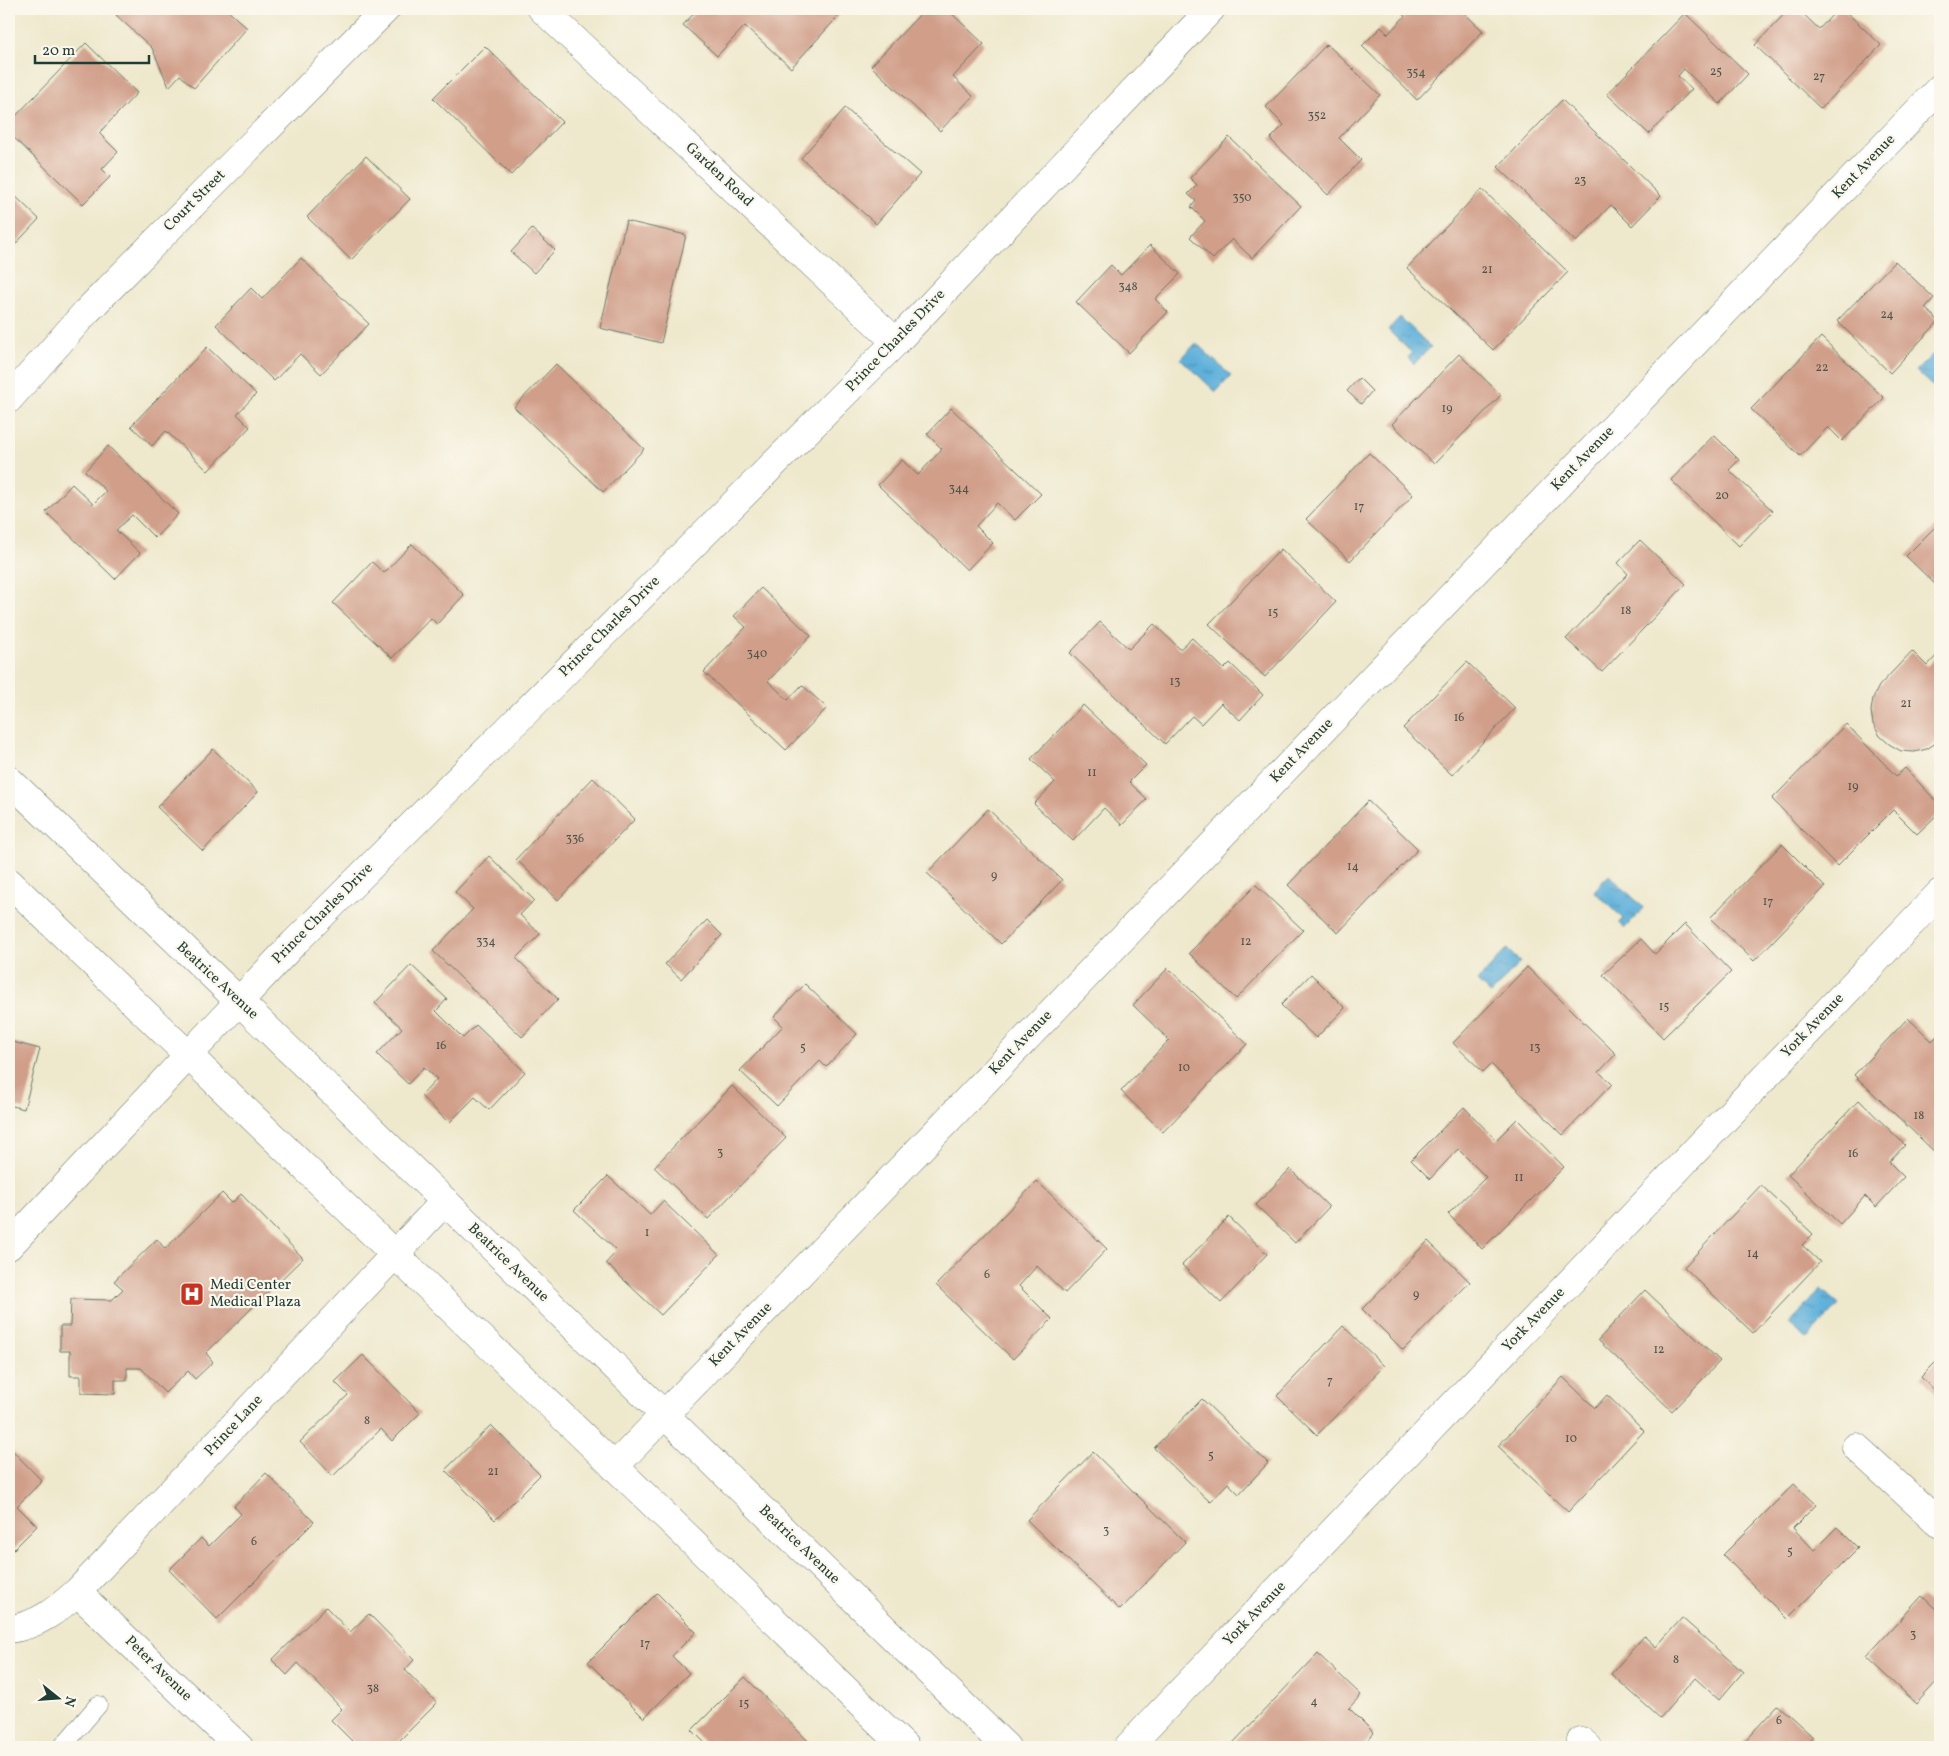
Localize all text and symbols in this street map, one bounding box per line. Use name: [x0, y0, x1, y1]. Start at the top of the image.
scale bar: [35, 32, 149, 64]
text: 20 m: [42, 41, 75, 62]
house number: 25: [1710, 64, 1722, 80]
house number: 354: [1406, 65, 1426, 81]
house number: 27: [1813, 69, 1825, 85]
house number: 352: [1308, 108, 1326, 124]
street label: Kent Avenue: [1828, 130, 1900, 204]
street label: Garden Road: [680, 138, 758, 212]
street label: Court Street: [159, 165, 231, 237]
house number: 23: [1574, 173, 1586, 189]
house number: 350: [1233, 190, 1251, 206]
house number: 21: [1481, 262, 1493, 278]
house number: 348: [1118, 279, 1138, 295]
street label: Prince Charles Drive: [841, 285, 951, 397]
house number: 24: [1880, 307, 1894, 323]
house number: 22: [1816, 360, 1828, 376]
house number: 19: [1442, 401, 1452, 417]
street label: Kent Avenue: [1547, 422, 1619, 496]
house number: 344: [949, 481, 969, 497]
house number: 20: [1715, 488, 1729, 504]
house number: 17: [1354, 499, 1364, 515]
street label: Prince Charles Drive: [555, 572, 665, 682]
house number: 18: [1621, 603, 1631, 619]
house number: 15: [1268, 605, 1278, 621]
house number: 340: [747, 646, 767, 662]
house number: 13: [1170, 674, 1180, 690]
house number: 21: [1900, 696, 1912, 712]
house number: 16: [1454, 710, 1464, 726]
street label: Kent Avenue: [1266, 714, 1338, 788]
house number: 11: [1087, 765, 1097, 781]
house number: 19: [1848, 779, 1858, 795]
house number: 336: [566, 831, 584, 847]
street label: Prince Charles Drive: [268, 859, 378, 969]
house number: 14: [1347, 859, 1359, 875]
house number: 9: [991, 868, 997, 884]
house number: 17: [1763, 894, 1773, 910]
house number: 334: [476, 934, 496, 950]
house number: 12: [1240, 934, 1252, 950]
street label: Beatrice Avenue: [171, 937, 263, 1025]
street label: York Avenue: [1777, 989, 1849, 1063]
house number: 15: [1659, 999, 1669, 1015]
street label: Kent Avenue: [985, 1006, 1057, 1080]
house number: 16: [436, 1038, 446, 1054]
house number: 5: [800, 1040, 806, 1056]
house number: 13: [1530, 1040, 1540, 1056]
house number: 10: [1178, 1060, 1190, 1076]
house number: 18: [1914, 1108, 1924, 1124]
house number: 3: [717, 1145, 723, 1161]
house number: 16: [1848, 1146, 1858, 1162]
house number: 11: [1514, 1170, 1524, 1186]
street label: Beatrice Avenue: [463, 1219, 553, 1307]
house number: 1: [645, 1225, 649, 1241]
house number: 14: [1747, 1246, 1759, 1262]
house number: 6: [984, 1267, 990, 1283]
place label: Medi Center Medical Plaza: [210, 1275, 301, 1313]
hospital icon: Medi Center Medical Plaza: [179, 1281, 205, 1307]
street label: York Avenue: [1498, 1283, 1570, 1357]
house number: 9: [1413, 1287, 1419, 1303]
street label: Kent Avenue: [705, 1298, 777, 1372]
house number: 12: [1653, 1342, 1665, 1358]
house number: 7: [1327, 1373, 1333, 1389]
street label: Prince Lane: [200, 1391, 268, 1461]
house number: 8: [364, 1413, 370, 1429]
house number: 10: [1565, 1431, 1577, 1447]
house number: 5: [1208, 1448, 1214, 1464]
house number: 21: [487, 1464, 499, 1480]
street label: Beatrice Avenue: [754, 1501, 844, 1589]
house number: 3: [1103, 1523, 1109, 1539]
house number: 6: [251, 1534, 257, 1550]
house number: 5: [1787, 1544, 1793, 1560]
street label: York Avenue: [1219, 1577, 1291, 1651]
house number: 3: [1910, 1627, 1916, 1643]
street label: Peter Avenue: [120, 1632, 196, 1706]
house number: 17: [640, 1636, 650, 1652]
house number: 8: [1673, 1652, 1679, 1668]
north arrow: [32, 1674, 82, 1724]
house number: 38: [367, 1681, 379, 1697]
text: N: [58, 1694, 80, 1709]
house number: 4: [1310, 1694, 1318, 1710]
house number: 15: [739, 1696, 749, 1712]
house number: 6: [1776, 1713, 1782, 1729]

